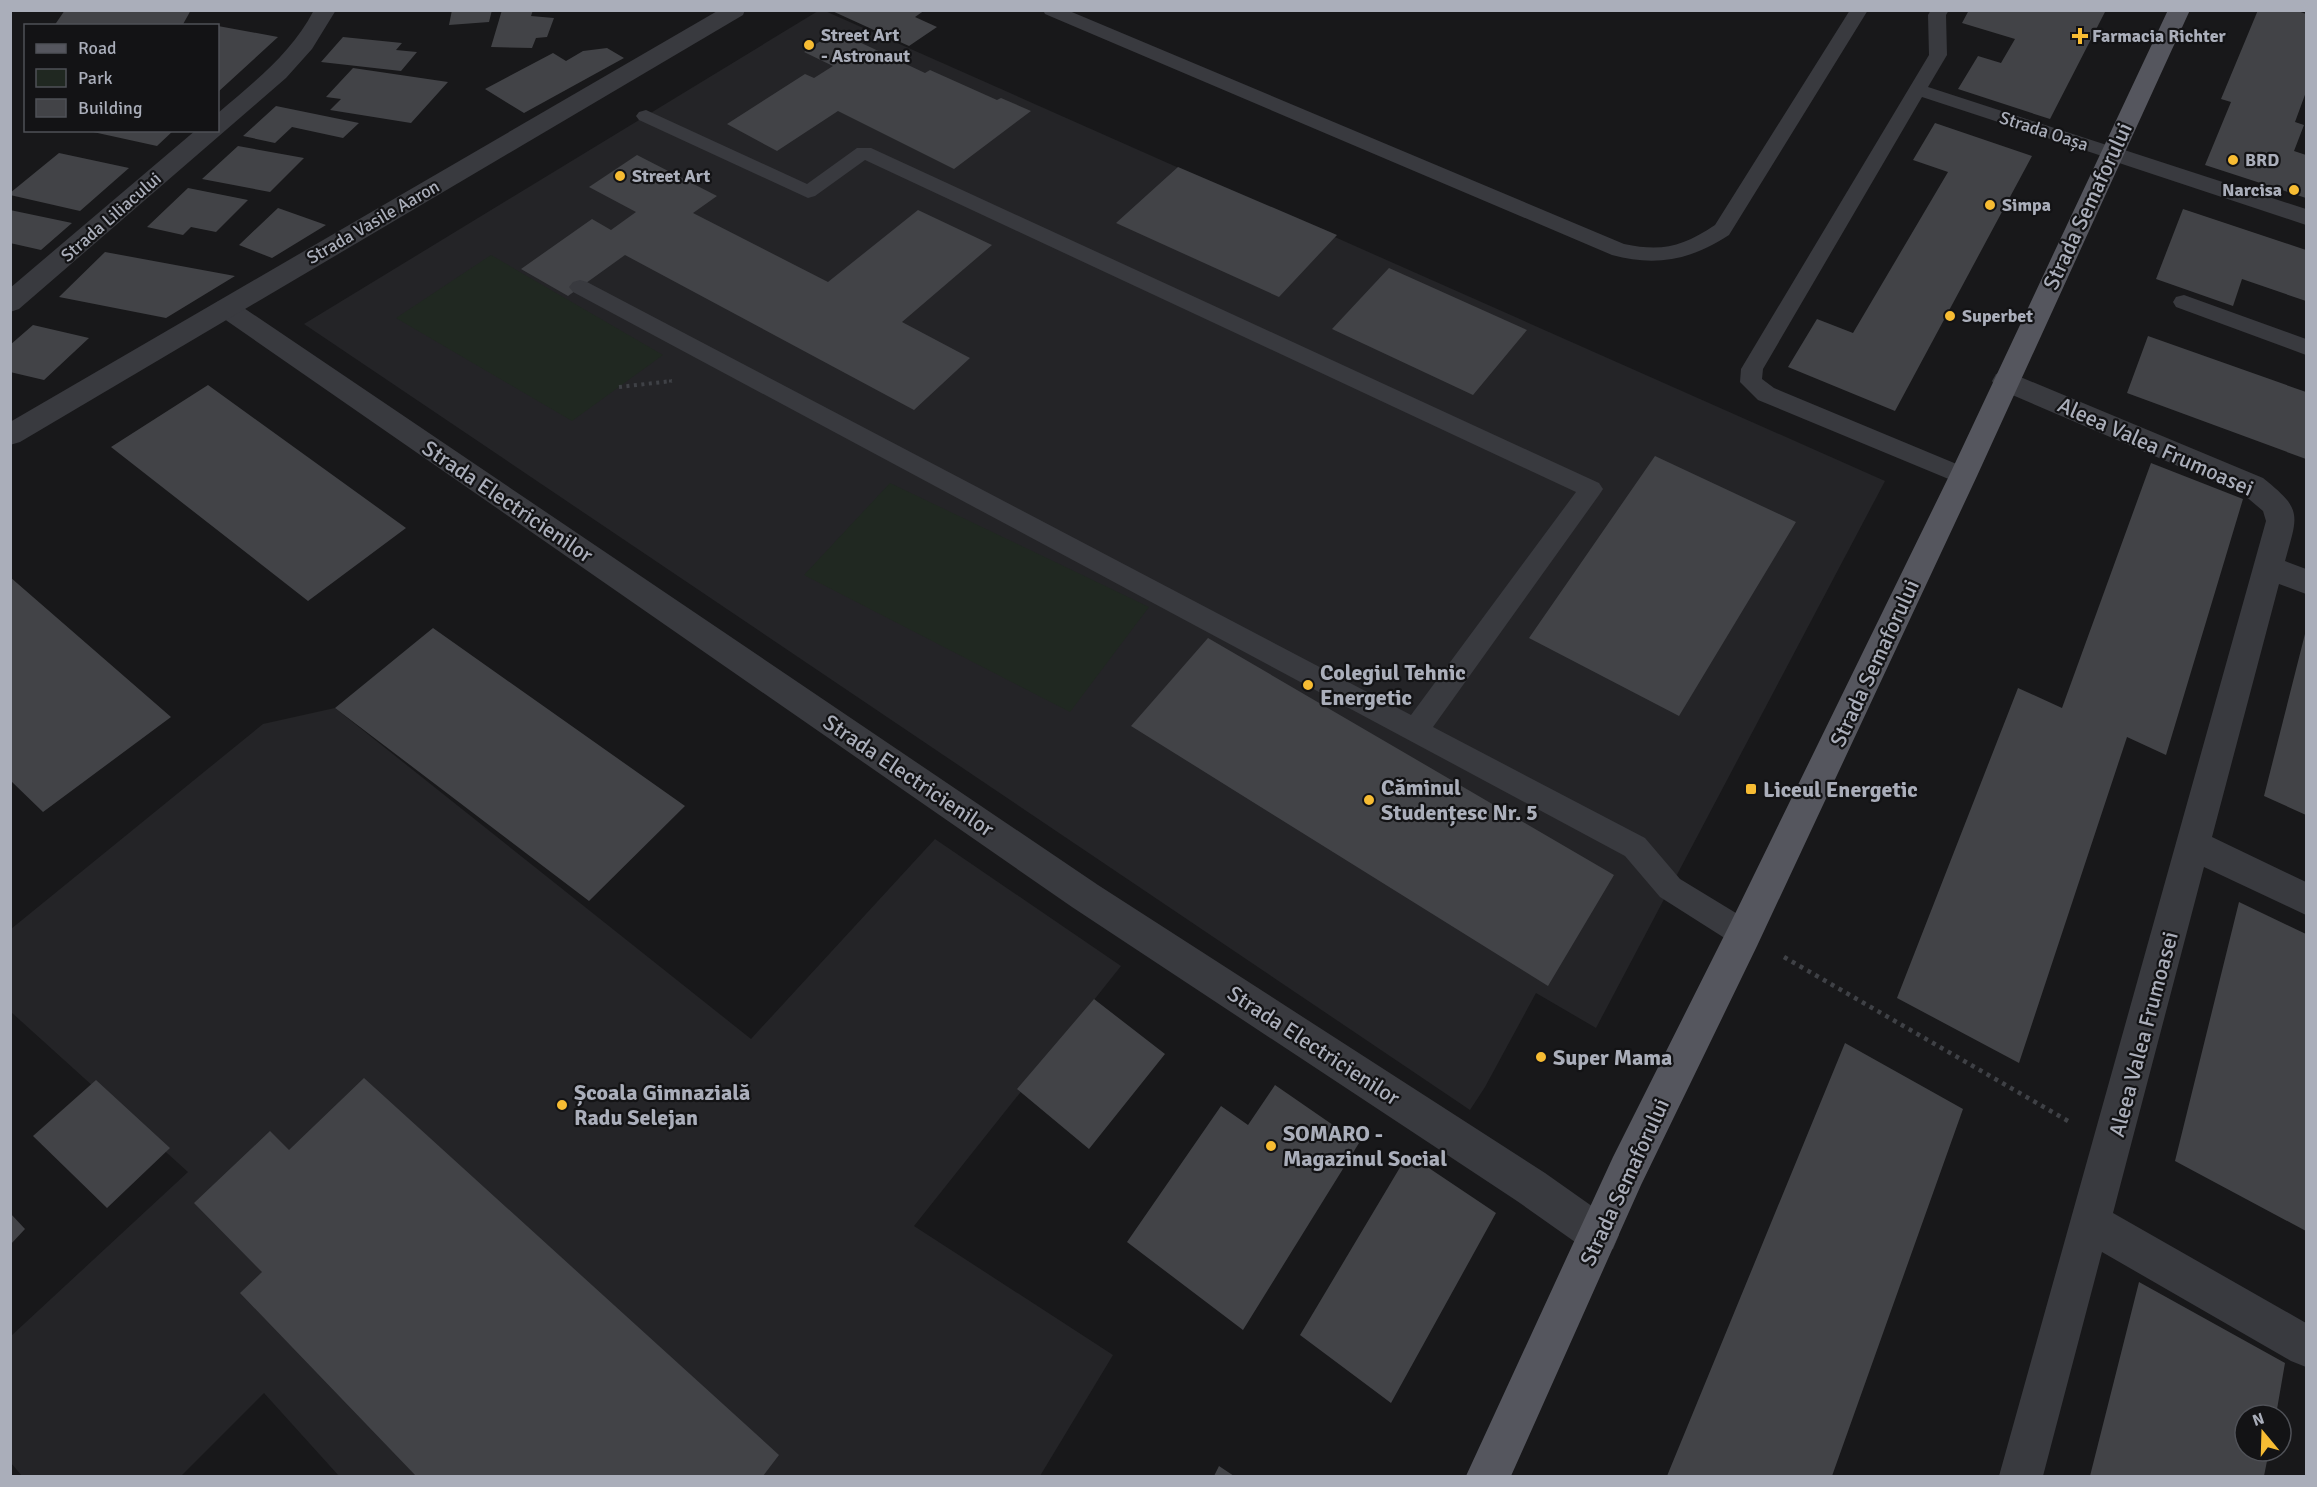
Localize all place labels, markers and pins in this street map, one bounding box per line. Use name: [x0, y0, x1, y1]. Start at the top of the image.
place label: Street Art - Astronaut: [821, 24, 910, 67]
place label: Farmacia Richter: [2092, 25, 2227, 47]
marker: Farmacia Richter: [2073, 29, 2087, 43]
marker: Street Art - Astronaut: [802, 38, 816, 52]
place label: BRD: [2245, 149, 2279, 171]
marker: BRD: [2226, 153, 2240, 167]
place label: Street Art: [632, 165, 711, 187]
marker: Street Art: [613, 169, 627, 183]
place label: Narcisa: [2222, 179, 2282, 201]
marker: Narcisa: [2287, 183, 2301, 197]
place label: Simpa: [2002, 194, 2051, 216]
marker: Simpa: [1983, 198, 1997, 212]
place label: Superbet: [1962, 305, 2033, 327]
marker: Superbet: [1943, 309, 1957, 323]
place label: Colegiul Tehnic Energetic: [1320, 659, 1466, 711]
marker: Colegiul Tehnic Energetic: [1301, 678, 1315, 692]
place label: Căminul Studențesc Nr. 5: [1381, 774, 1538, 827]
place label: Liceul Energetic: [1763, 776, 1918, 803]
marker: Liceul Energetic: [1744, 782, 1758, 796]
marker: Căminul Studențesc Nr. 5: [1362, 793, 1376, 807]
place label: Super Mama: [1553, 1044, 1672, 1071]
marker: Super Mama: [1534, 1050, 1548, 1064]
place label: Școala Gimnazială Radu Selejan: [574, 1079, 750, 1131]
marker: Școala Gimnazială Radu Selejan: [555, 1098, 569, 1112]
place label: SOMARO - Magazinul Social: [1283, 1120, 1447, 1172]
marker: SOMARO - Magazinul Social: [1264, 1139, 1278, 1153]

